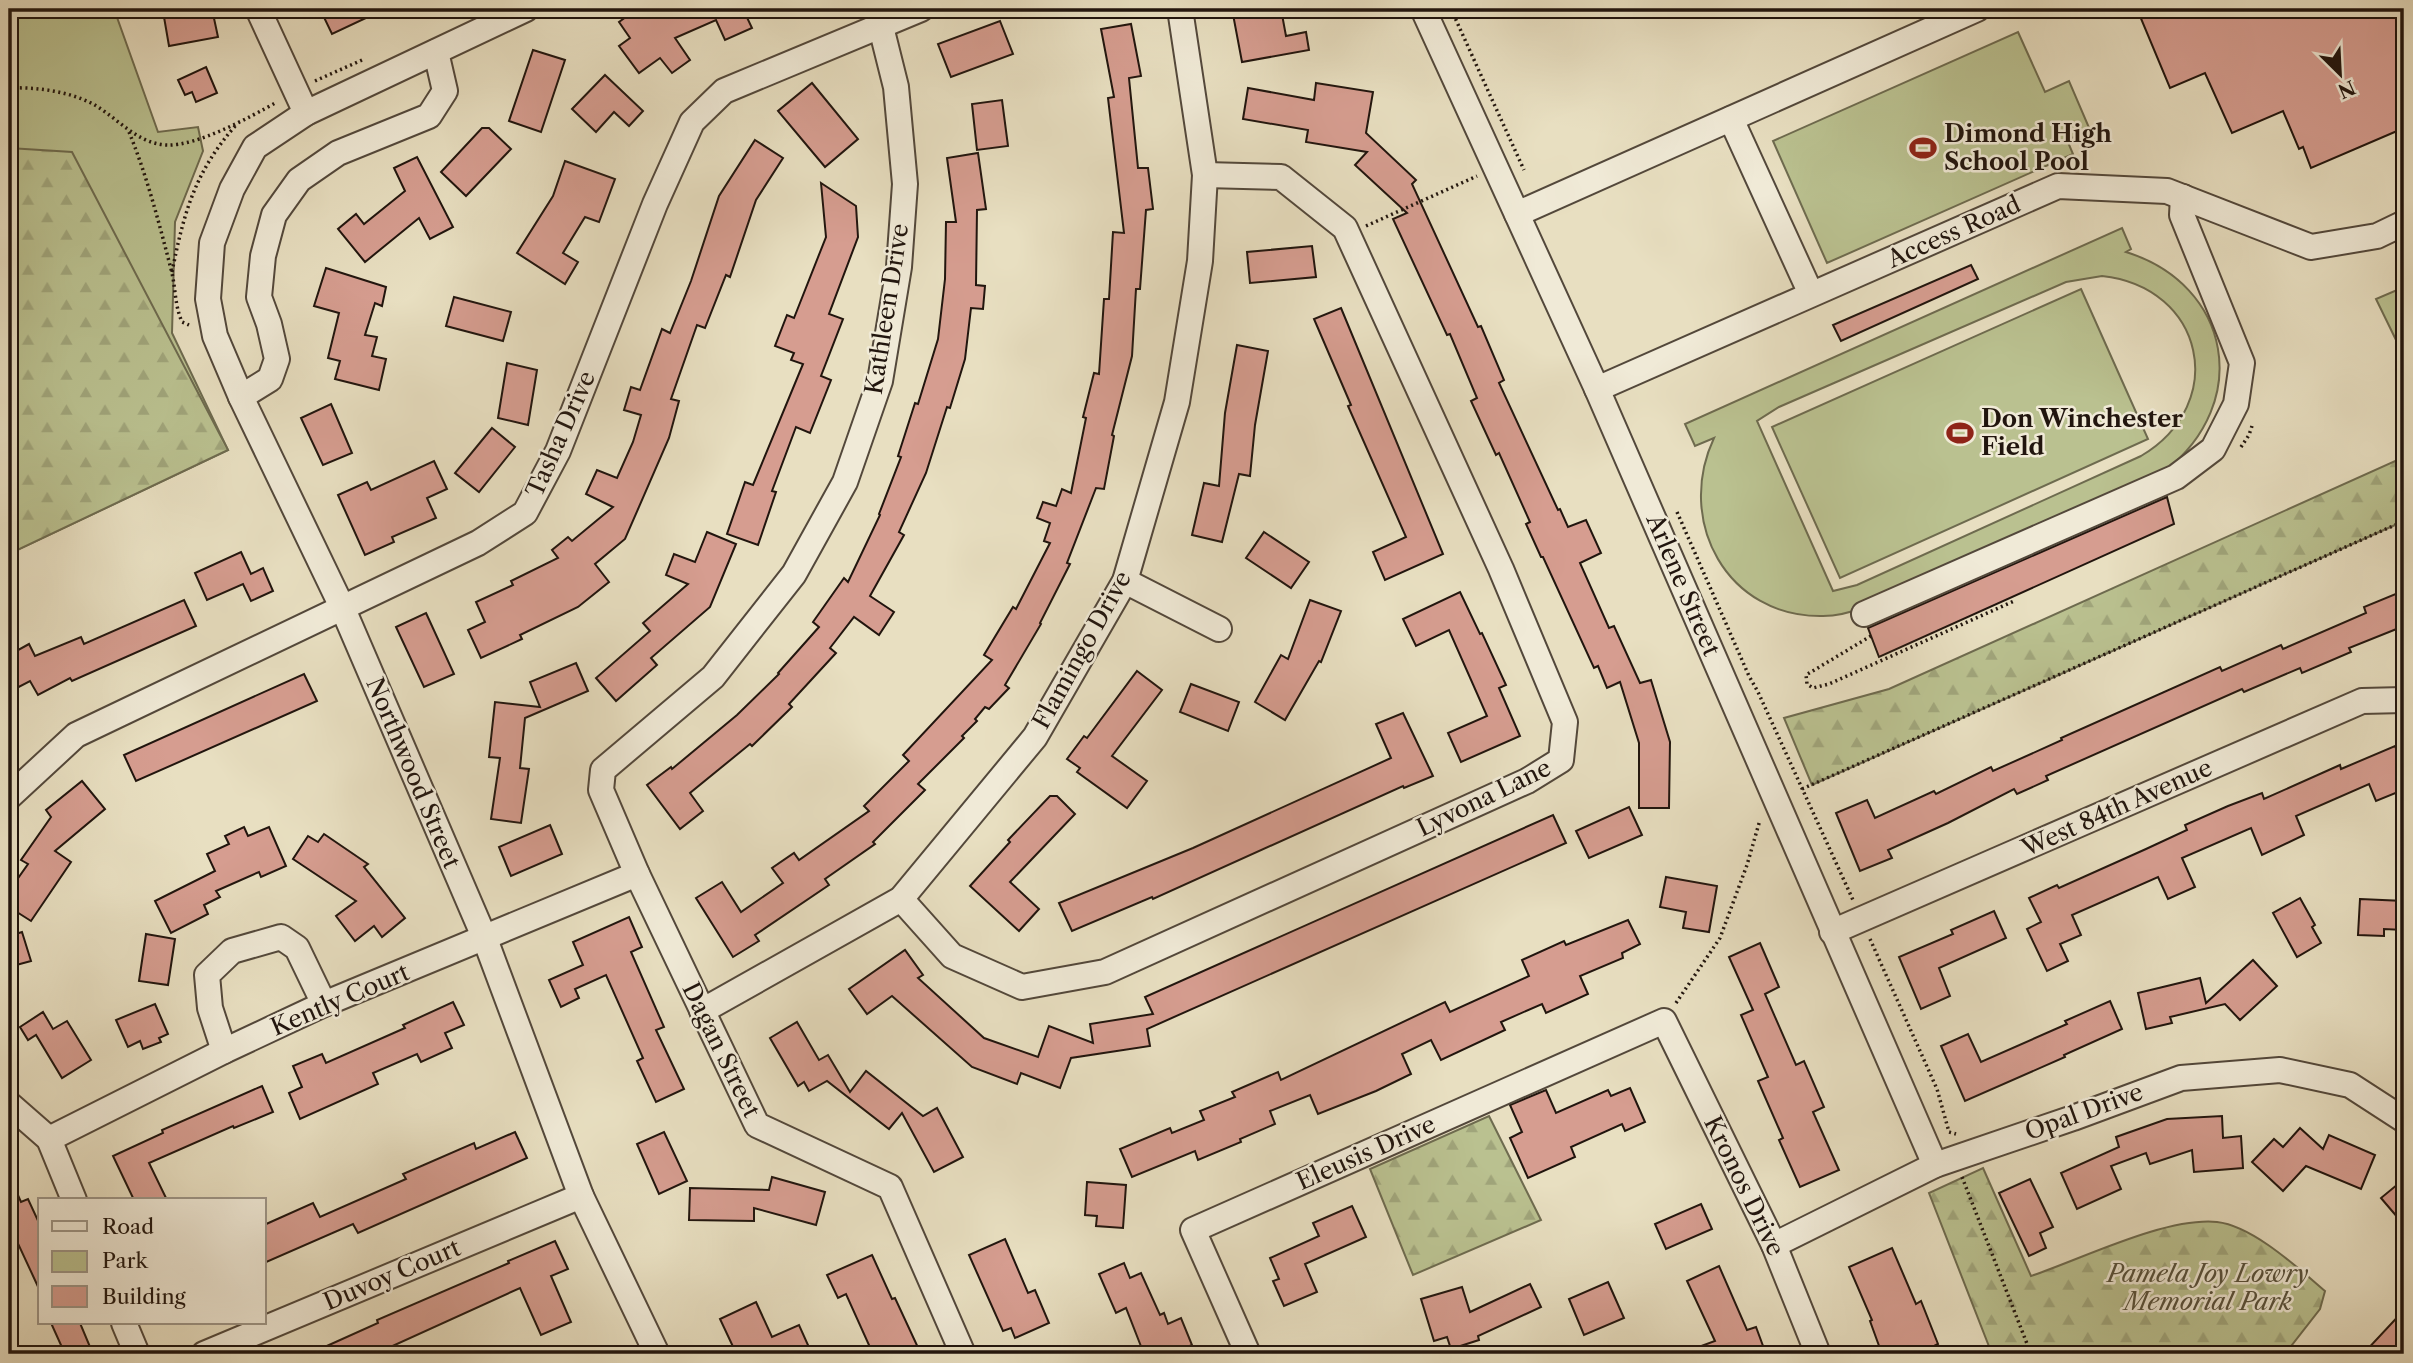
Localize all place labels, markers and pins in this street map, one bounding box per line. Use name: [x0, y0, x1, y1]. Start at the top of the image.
place label: Dimond High School Pool: [1944, 119, 2112, 176]
sports icon: Dimond High School Pool: [1908, 133, 1938, 163]
place label: Don Winchester Field: [1981, 404, 2183, 461]
sports icon: Don Winchester Field: [1945, 418, 1975, 448]

